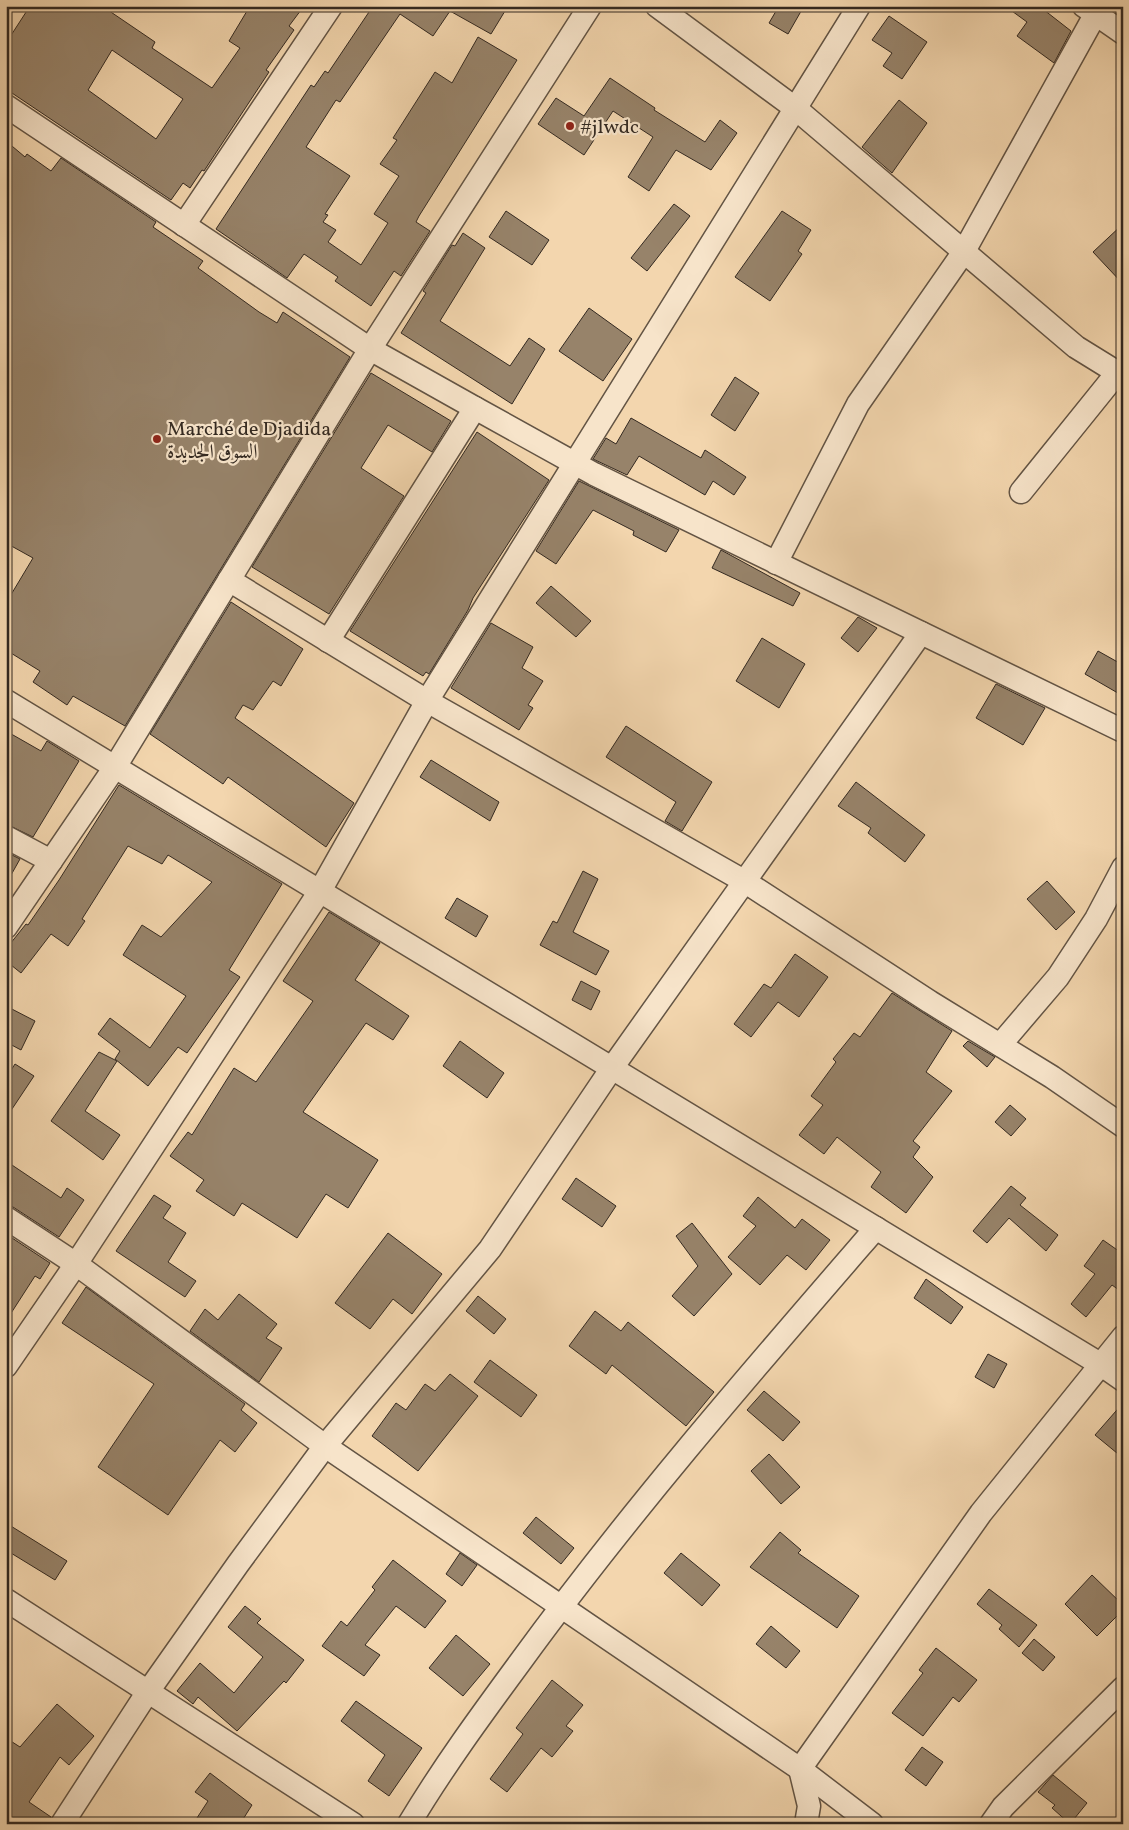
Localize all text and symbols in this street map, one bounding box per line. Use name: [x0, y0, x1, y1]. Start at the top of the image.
place label: #jlwdc: [580, 114, 639, 142]
marker: #jlwdc: [564, 120, 576, 132]
place label: Marché de Djadida السوق الجديدة: [167, 416, 331, 467]
marker: Marché de Djadida السوق الجديدة: [151, 433, 163, 445]

